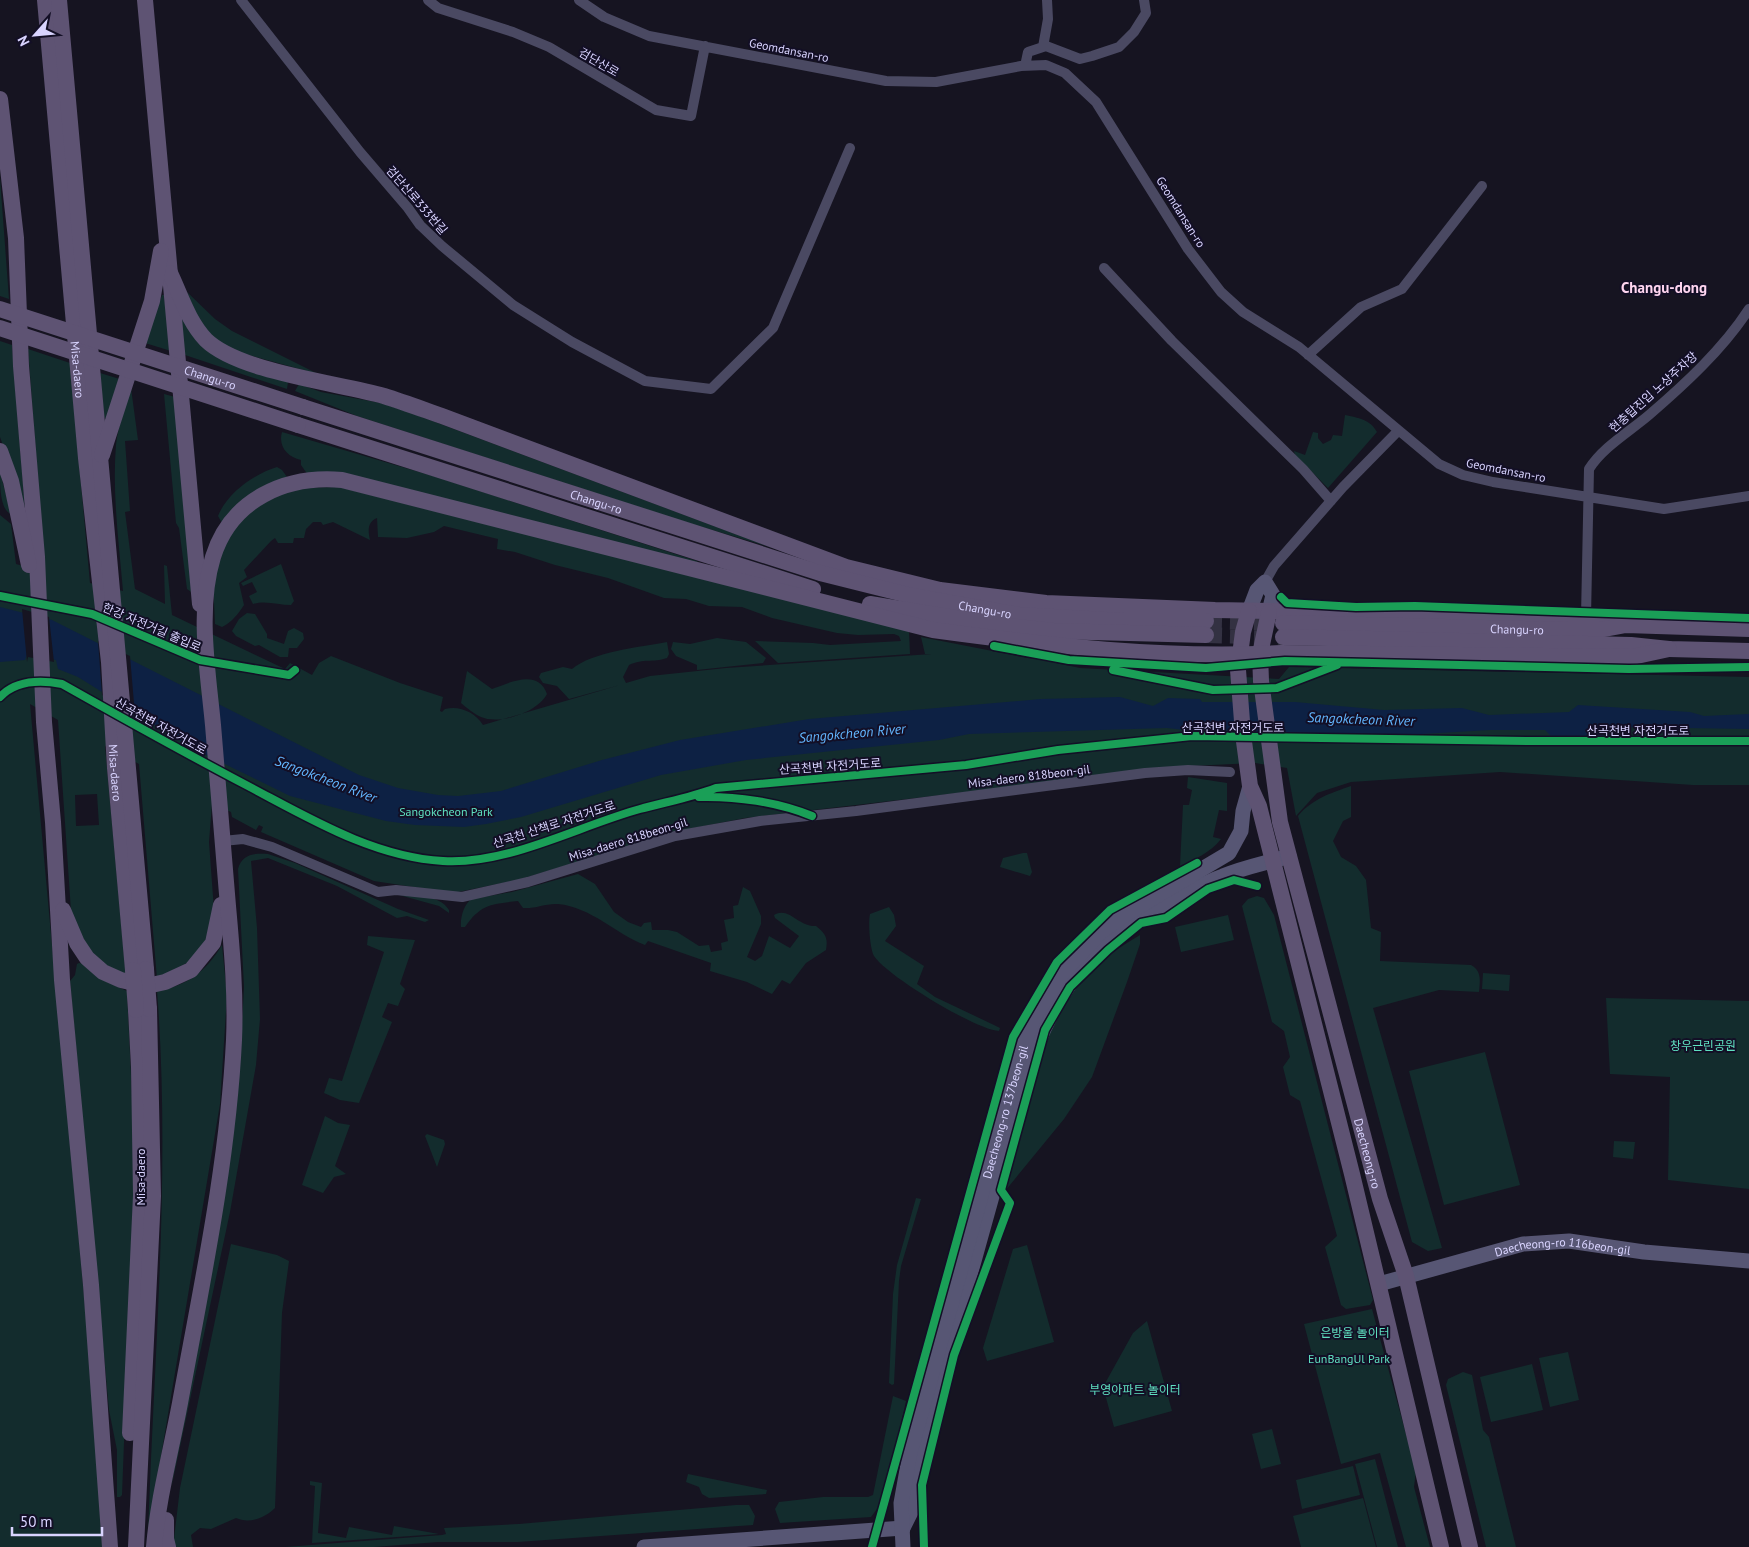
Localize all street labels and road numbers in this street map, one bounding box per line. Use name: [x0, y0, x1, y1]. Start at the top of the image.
street label: Geomdansan-ro: [748, 35, 830, 65]
street label: 검단산로: [576, 44, 622, 80]
street label: 검단산로333번길: [383, 163, 451, 237]
street label: Geomdansan-ro: [1153, 174, 1209, 250]
street label: Misa-daero: [68, 340, 88, 399]
street label: 현충탑진입 노상주차장: [1606, 348, 1700, 436]
street label: Changu-ro: [182, 362, 238, 392]
street label: Geomdansan-ro: [1465, 455, 1547, 485]
street label: Changu-ro: [568, 486, 624, 517]
street label: Changu-ro: [957, 597, 1013, 621]
street label: 한강 자전거길 출입로: [100, 599, 204, 655]
street label: Changu-ro: [1490, 621, 1544, 637]
street label: 산곡천변 자전거도로: [113, 695, 209, 757]
street label: 산곡천변 자전거도로: [1182, 720, 1284, 735]
street label: 산곡천변 자전거도로: [1587, 723, 1689, 738]
street label: Misa-daero: [106, 744, 125, 802]
street label: 산곡천변 자전거도로: [778, 755, 882, 777]
street label: Misa-daero 818beon-gil: [967, 761, 1091, 791]
street label: 산곡천 산책로 자전거도로: [491, 797, 617, 851]
street label: Misa-daero 818beon-gil: [567, 814, 689, 864]
street label: Daecheong-ro 137beon-gil: [979, 1043, 1031, 1180]
street label: Daecheong-ro: [1351, 1117, 1384, 1190]
street label: Misa-daero: [133, 1148, 148, 1206]
street label: Daecheong-ro 116beon-gil: [1493, 1234, 1632, 1259]

